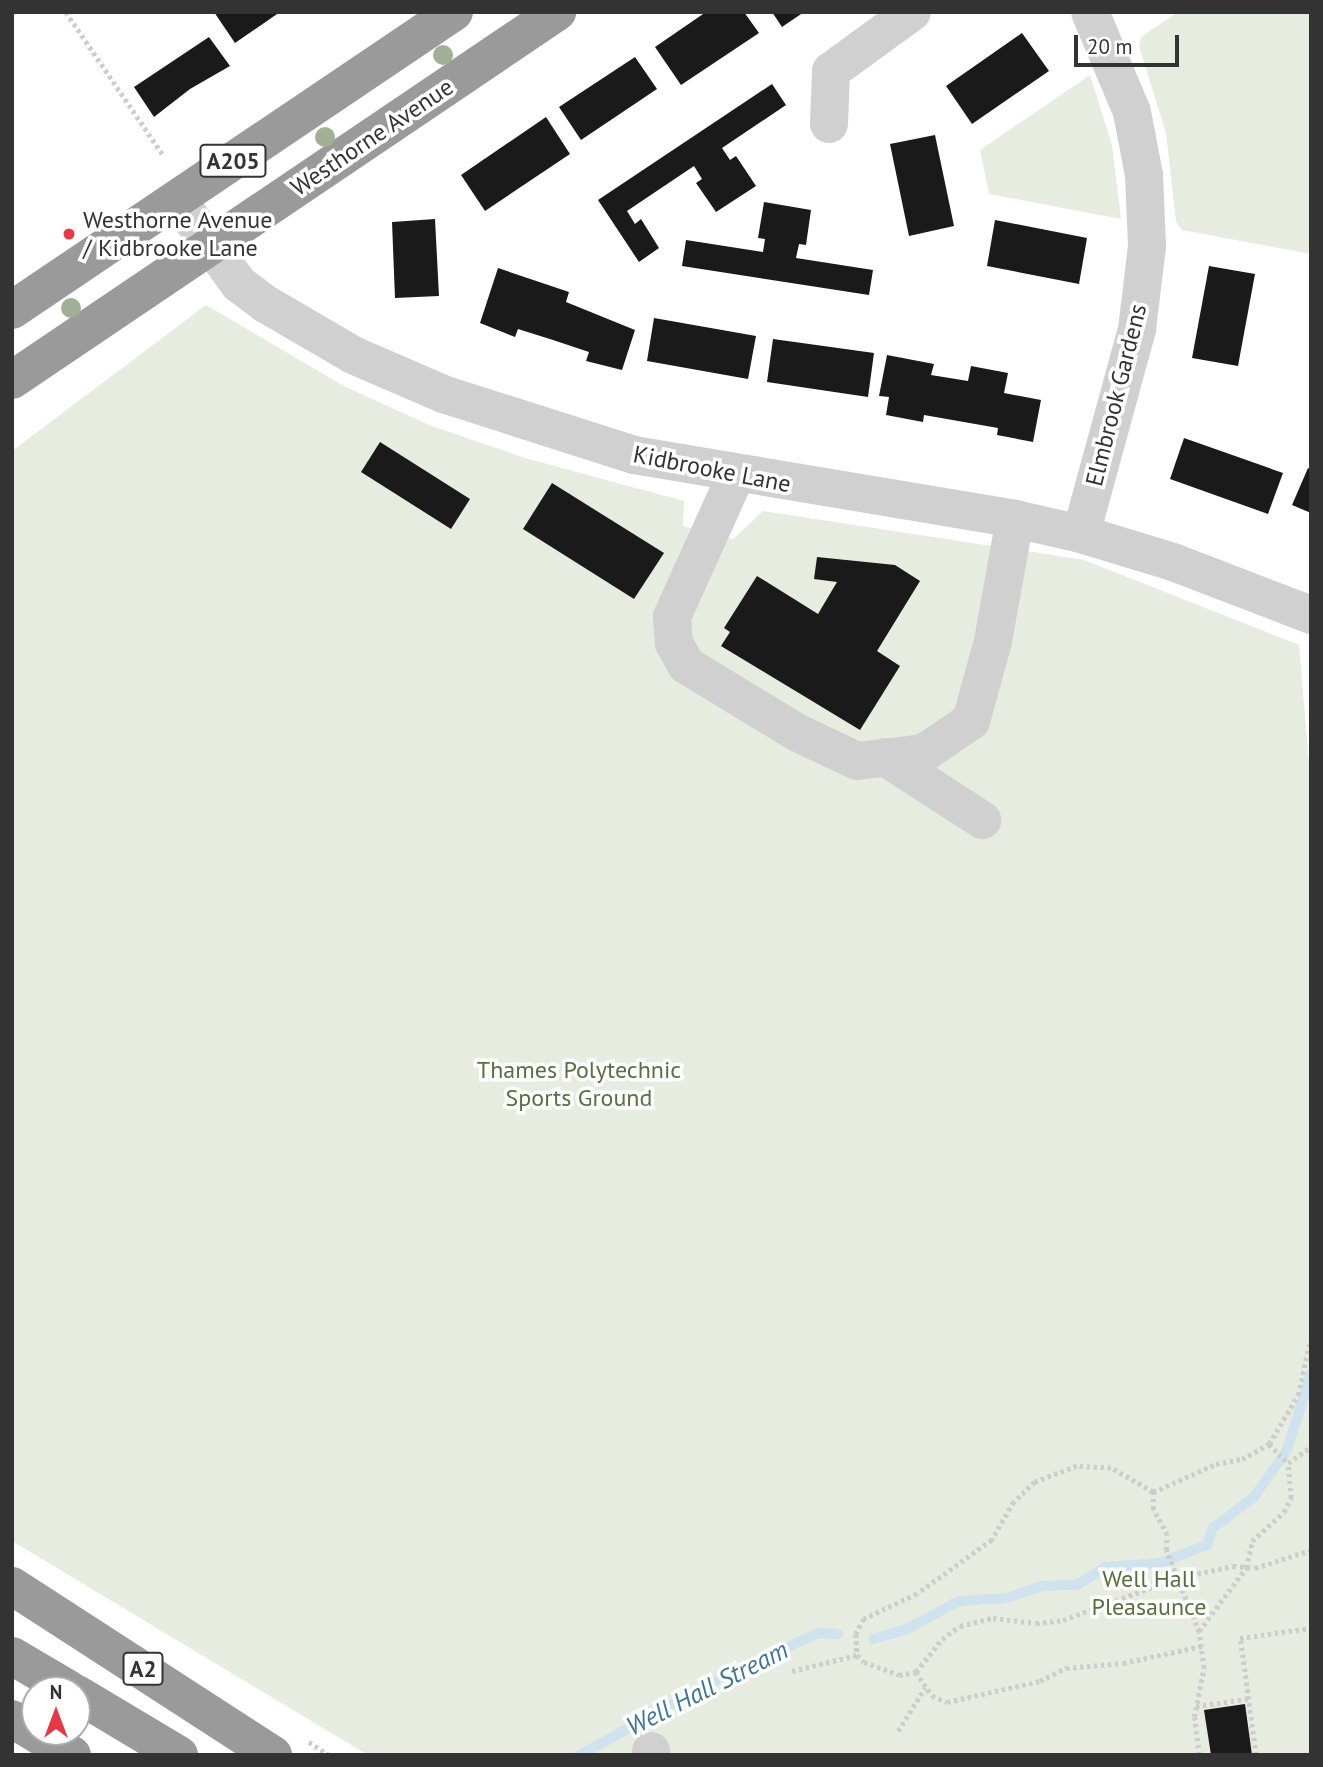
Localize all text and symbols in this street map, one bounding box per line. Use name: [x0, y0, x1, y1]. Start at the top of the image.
scale bar: [1078, 21, 1183, 65]
text: 20 m: [1087, 33, 1133, 60]
street label: Westhorne Avenue: [285, 72, 459, 202]
road number: A205: [198, 142, 268, 180]
place label: Westhorne Avenue / Kidbrooke Lane: [83, 206, 273, 262]
marker: Westhorne Avenue / Kidbrooke Lane: [61, 226, 77, 242]
street label: Elmbrook Gardens: [1079, 301, 1153, 489]
street label: Kidbrooke Lane: [631, 440, 793, 498]
park label: Thames Polytechnic Sports Ground: [477, 1056, 681, 1112]
park label: Well Hall Pleasaunce: [1091, 1565, 1207, 1621]
water label: Well Hall Stream: [621, 1634, 793, 1742]
road number: A2: [122, 1650, 164, 1688]
north arrow: [21, 1676, 91, 1746]
text: N: [50, 1680, 62, 1704]

